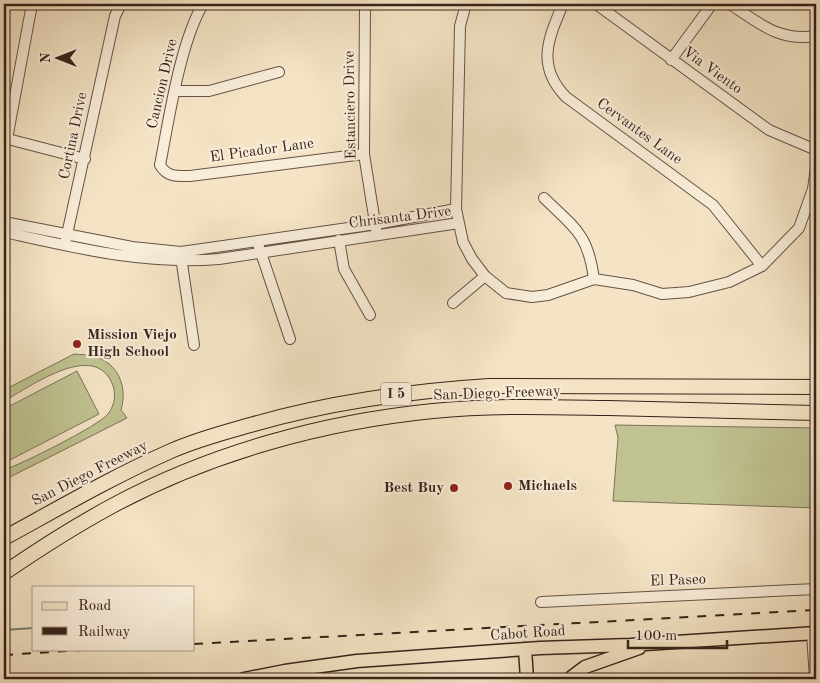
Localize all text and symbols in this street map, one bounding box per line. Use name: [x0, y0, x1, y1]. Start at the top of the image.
north arrow: [32, 32, 82, 82]
street label: Cancion Drive: [145, 37, 181, 130]
street label: Via Viento: [680, 45, 744, 97]
street label: Estanciero Drive: [343, 50, 359, 160]
text: N: [39, 52, 53, 63]
street label: Cortina Drive: [57, 91, 91, 181]
street label: Cervantes Lane: [594, 96, 685, 168]
street label: El Picador Lane: [209, 136, 315, 166]
street label: Chrisanta Drive: [348, 204, 452, 232]
place label: Mission Viejo High School: [87, 328, 177, 360]
marker: Mission Viejo High School: [71, 338, 83, 350]
road number: I 5: [381, 382, 411, 406]
street label: San Diego Freeway: [433, 384, 561, 404]
street label: San Diego Freeway: [30, 438, 150, 510]
place label: Michaels: [518, 479, 577, 494]
marker: Michaels: [502, 480, 514, 492]
place label: Best Buy: [383, 481, 444, 496]
marker: Best Buy: [448, 482, 460, 494]
street label: El Paseo: [650, 573, 706, 589]
legend: [32, 586, 195, 650]
text: Road: [78, 599, 112, 614]
scale bar: [628, 618, 726, 650]
street label: Cabot Road: [490, 624, 566, 644]
text: Railway: [78, 625, 131, 640]
text: 100 m: [635, 629, 677, 644]

